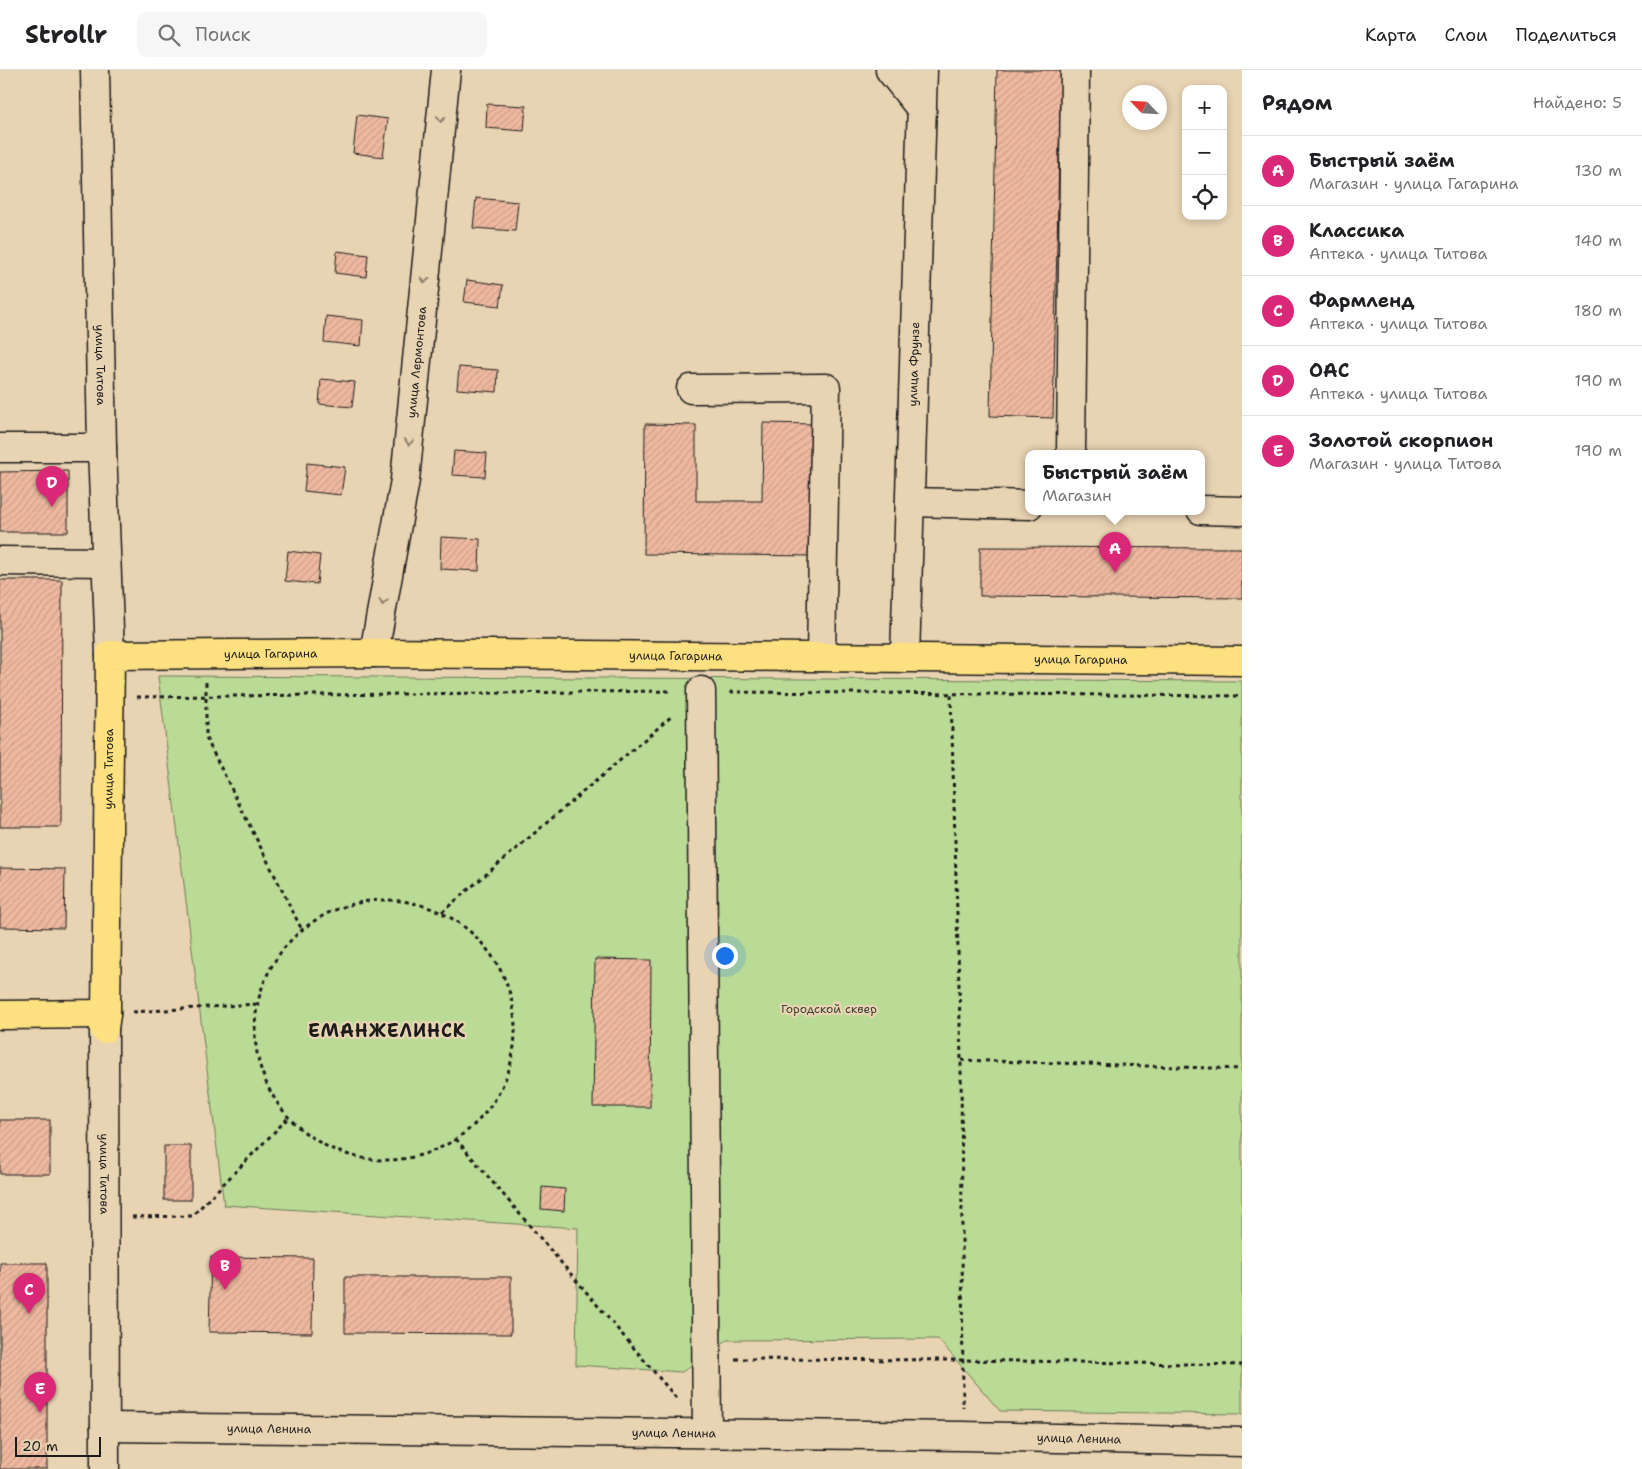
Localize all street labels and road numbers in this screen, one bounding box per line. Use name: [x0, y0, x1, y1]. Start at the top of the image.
street label: улица Лермонтова: [403, 305, 430, 419]
street label: улица Фрунзе: [905, 321, 923, 407]
street label: улица Титова: [92, 324, 109, 406]
street label: улица Гагарина: [224, 645, 318, 662]
street label: улица Гагарина: [629, 647, 723, 664]
street label: улица Гагарина: [1034, 651, 1128, 668]
street label: улица Титова: [100, 728, 117, 810]
street label: улица Титова: [96, 1134, 112, 1215]
street label: улица Ленина: [227, 1420, 312, 1437]
street label: улица Ленина: [632, 1425, 717, 1441]
street label: улица Ленина: [1037, 1430, 1122, 1447]

